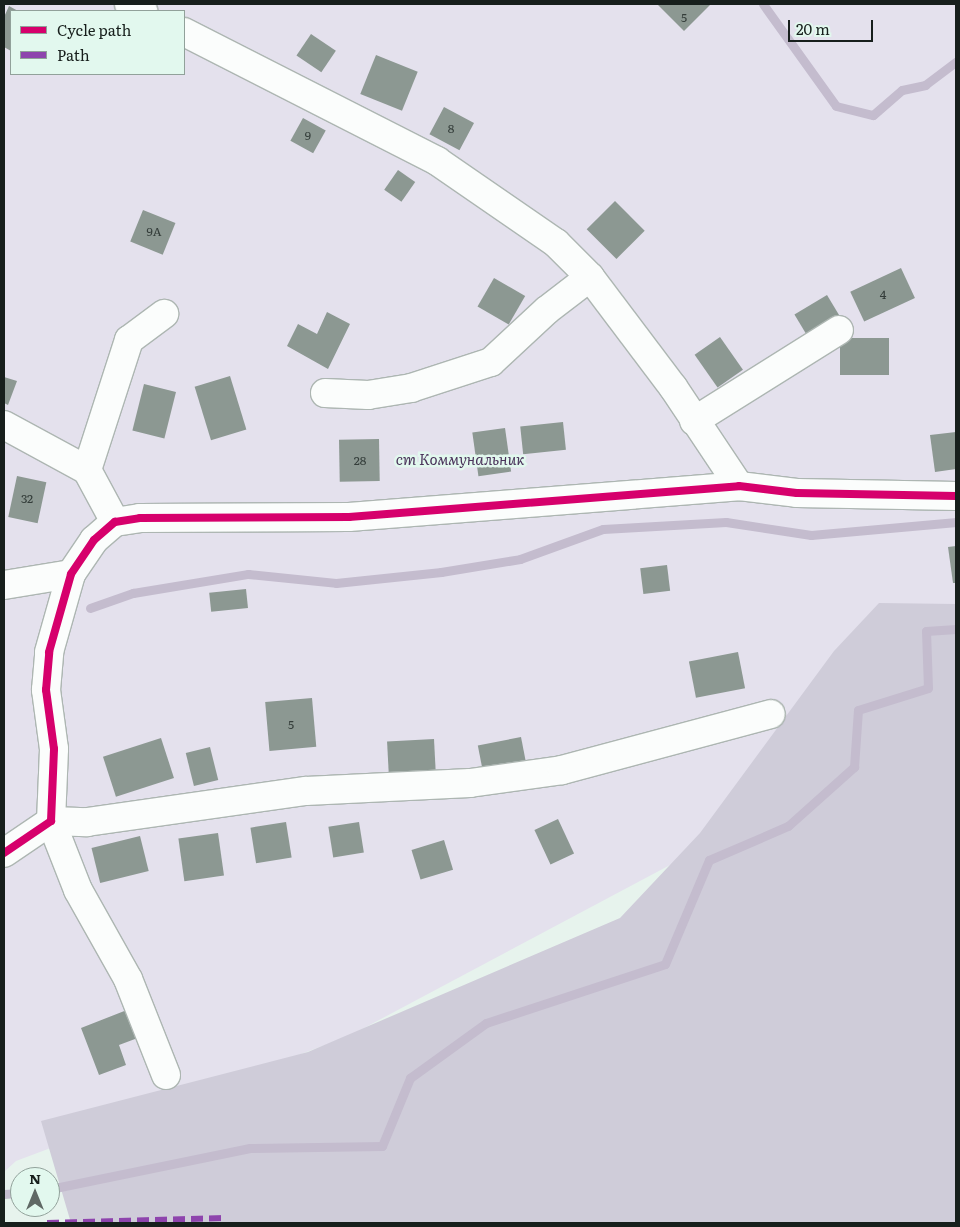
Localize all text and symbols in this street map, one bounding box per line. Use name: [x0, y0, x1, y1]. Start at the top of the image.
legend: [10, 10, 185, 75]
scale bar: [790, 10, 875, 42]
house number: 5: [681, 11, 687, 25]
text: 20 m: [796, 17, 830, 40]
text: Cycle path: [57, 18, 131, 41]
text: Path: [57, 43, 90, 66]
house number: 8: [448, 122, 454, 136]
house number: 9: [305, 129, 311, 143]
house number: 9А: [146, 225, 162, 239]
house number: 4: [880, 288, 886, 302]
park label: ст Коммунальник: [396, 450, 524, 468]
house number: 28: [354, 454, 366, 468]
house number: 32: [21, 492, 33, 506]
house number: 5: [288, 718, 294, 732]
north arrow: [10, 1167, 60, 1217]
text: N: [29, 1168, 41, 1188]

